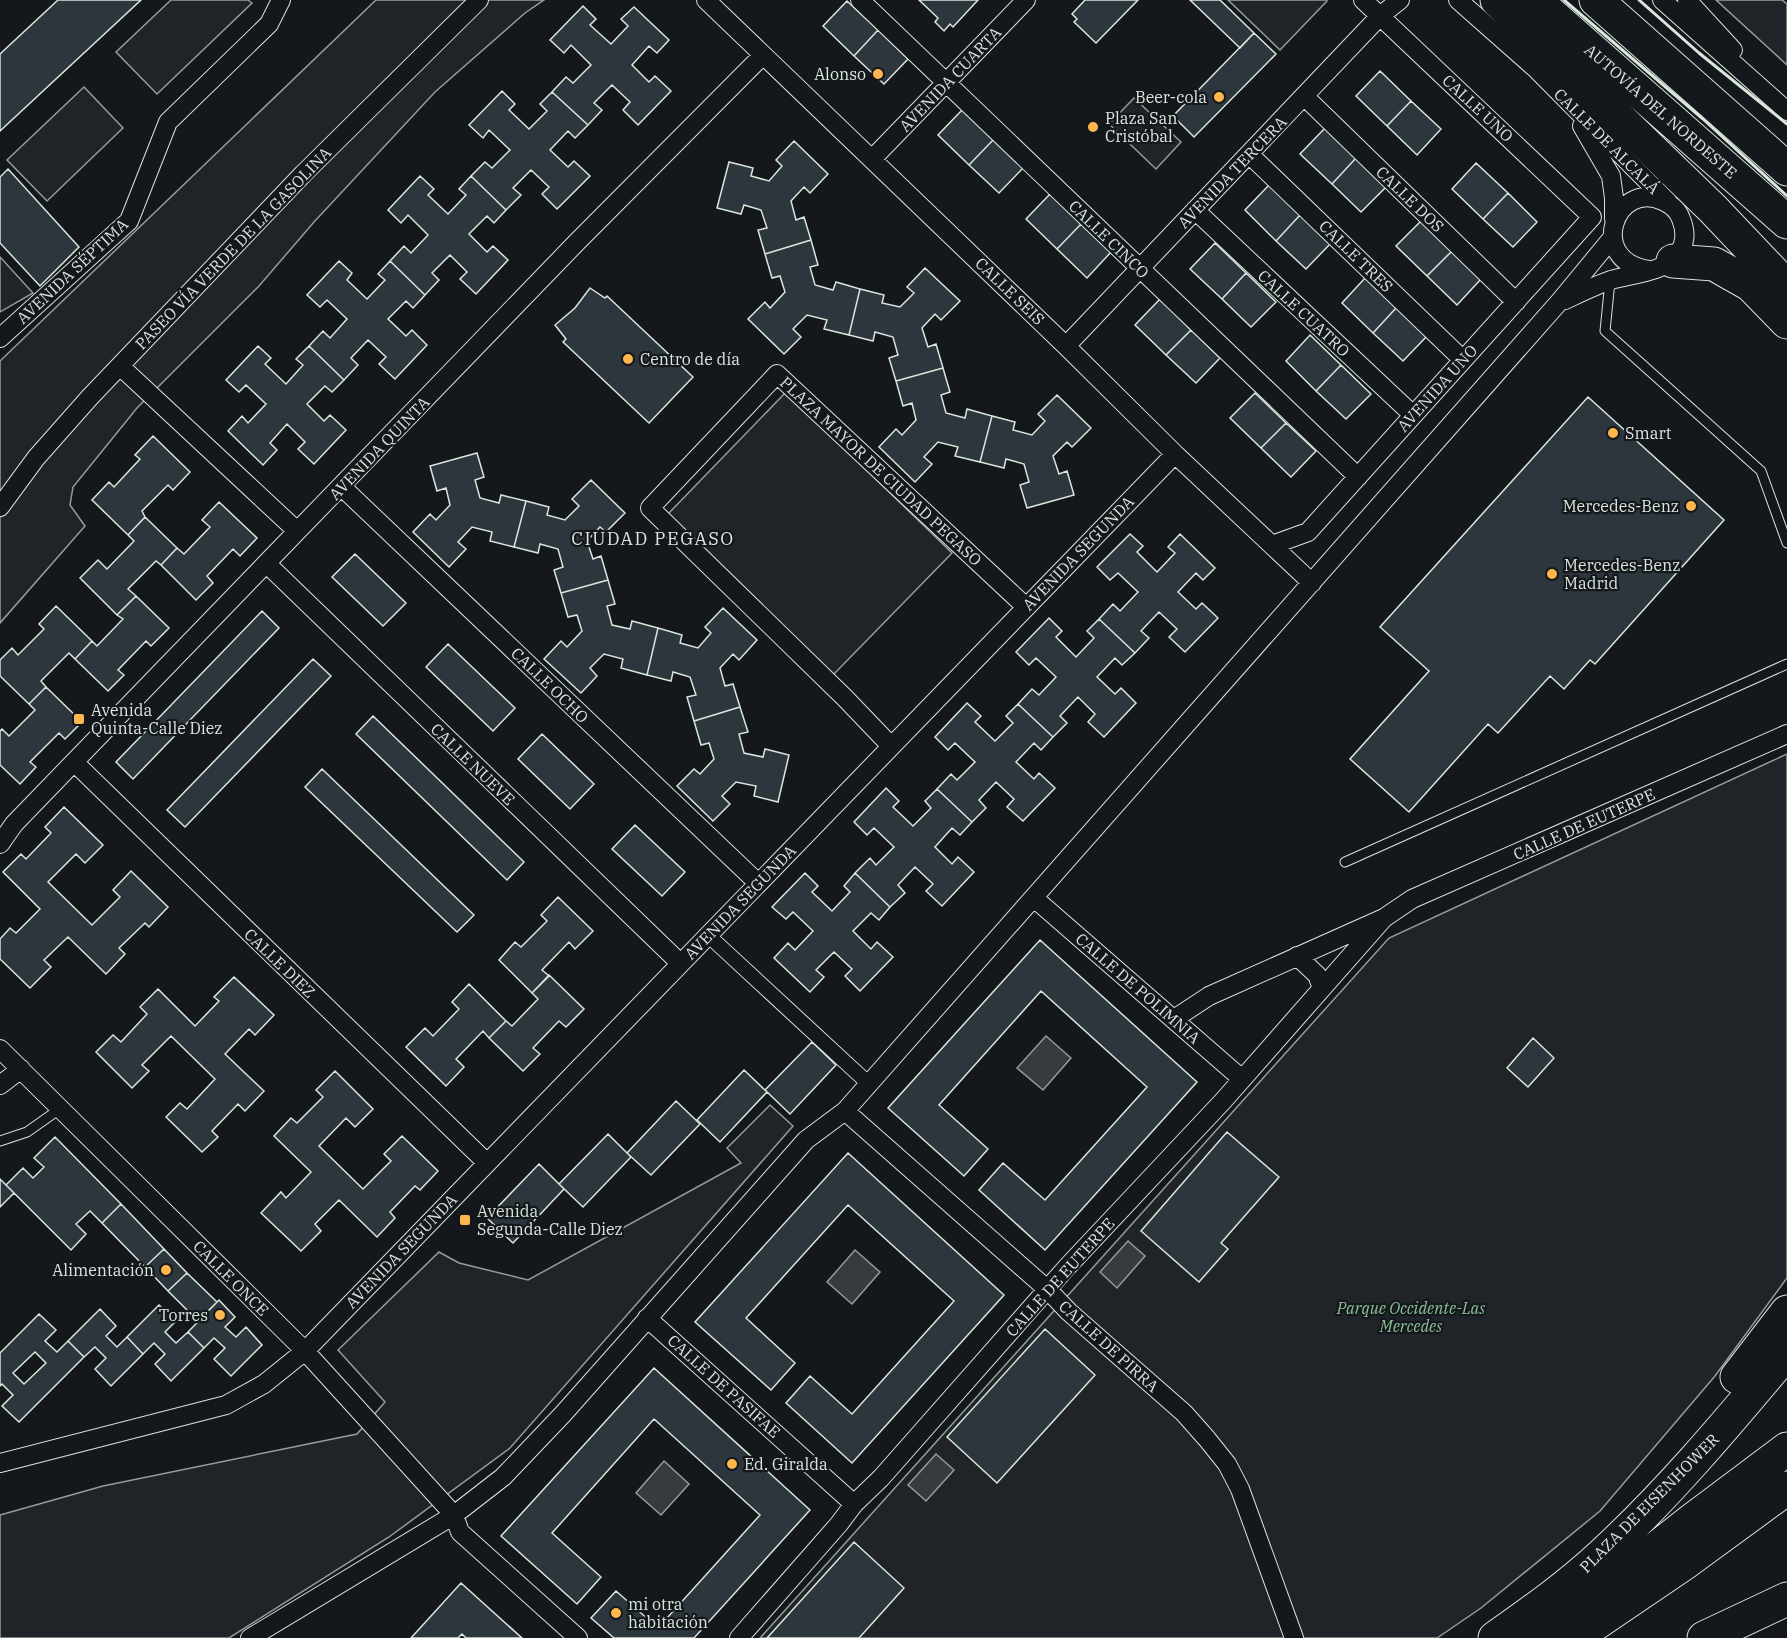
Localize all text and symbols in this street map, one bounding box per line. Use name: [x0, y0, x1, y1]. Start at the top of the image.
street label: AVENIDA CUARTA: [895, 22, 1005, 136]
street label: AUTOVÍA DEL NORDESTE: [1581, 39, 1742, 183]
place label: Alonso: [814, 64, 866, 84]
marker: Alonso: [871, 67, 885, 81]
street label: CALLE UNO: [1438, 70, 1518, 146]
street label: CALLE DE ALCALÁ: [1550, 83, 1665, 198]
place label: Beer-cola: [1135, 87, 1207, 107]
marker: Beer-cola: [1212, 90, 1226, 104]
place label: Plaza San Cristóbal: [1105, 108, 1177, 146]
street label: AVENIDA TERCERA: [1173, 112, 1291, 232]
marker: Plaza San Cristóbal: [1086, 120, 1100, 134]
street label: PASEO VÍA VERDE DE LA GASOLINA: [130, 142, 335, 353]
street label: CALLE DOS: [1372, 162, 1448, 236]
street label: CALLE CINCO: [1065, 196, 1153, 282]
street label: AVENIDA SÉPTIMA: [11, 213, 132, 328]
street label: CALLE TRES: [1315, 216, 1397, 296]
street label: CALLE SEIS: [971, 253, 1049, 329]
street label: CALLE CUATRO: [1254, 265, 1354, 361]
street label: AVENIDA UNO: [1393, 340, 1481, 436]
place label: Centro de día: [640, 349, 740, 369]
marker: Centro de día: [621, 352, 635, 366]
street label: PLAZA MAYOR DE CIUDAD PEGASO: [776, 372, 986, 570]
street label: AVENIDA QUINTA: [324, 392, 434, 504]
place label: Smart: [1625, 423, 1672, 443]
marker: Smart: [1606, 426, 1620, 440]
street label: AVENIDA SEGUNDA: [1018, 491, 1138, 615]
place label: Mercedes-Benz: [1563, 496, 1679, 516]
marker: Mercedes-Benz: [1684, 499, 1698, 513]
district label: CIUDAD PEGASO: [571, 527, 735, 550]
place label: Mercedes-Benz Madrid: [1564, 555, 1680, 593]
marker: Mercedes-Benz Madrid: [1545, 567, 1559, 581]
street label: CALLE OCHO: [507, 643, 593, 727]
place label: Avenida Quinta-Calle Diez: [91, 700, 222, 738]
marker: Avenida Quinta-Calle Diez: [72, 712, 86, 726]
street label: CALLE NUEVE: [427, 719, 519, 809]
street label: CALLE DE EUTERPE: [1510, 784, 1658, 864]
street label: AVENIDA SEGUNDA: [680, 840, 800, 964]
street label: CALLE DIEZ: [240, 924, 320, 1002]
street label: CALLE DE POLIMNIA: [1072, 928, 1204, 1048]
street label: AVENIDA SEGUNDA: [341, 1189, 461, 1313]
place label: Avenida Segunda-Calle Diez: [477, 1201, 623, 1239]
marker: Avenida Segunda-Calle Diez: [458, 1213, 472, 1227]
street label: CALLE DE EUTERPE: [1001, 1213, 1119, 1341]
street label: CALLE ONCE: [189, 1236, 273, 1320]
place label: Alimentación: [52, 1260, 154, 1280]
marker: Alimentación: [159, 1263, 173, 1277]
street label: CALLE DE PIRRA: [1055, 1296, 1163, 1396]
park label: Parque Occidente-Las Mercedes: [1336, 1298, 1485, 1336]
place label: Torres: [159, 1305, 208, 1325]
marker: Torres: [213, 1308, 227, 1322]
street label: CALLE DE PASIFAE: [663, 1330, 785, 1442]
street label: PLAZA DE EISENHOWER: [1575, 1429, 1723, 1577]
place label: Ed. Giralda: [744, 1454, 828, 1474]
marker: Ed. Giralda: [725, 1457, 739, 1471]
place label: mi otra habitación: [628, 1594, 708, 1632]
marker: mi otra habitación: [609, 1606, 623, 1620]

